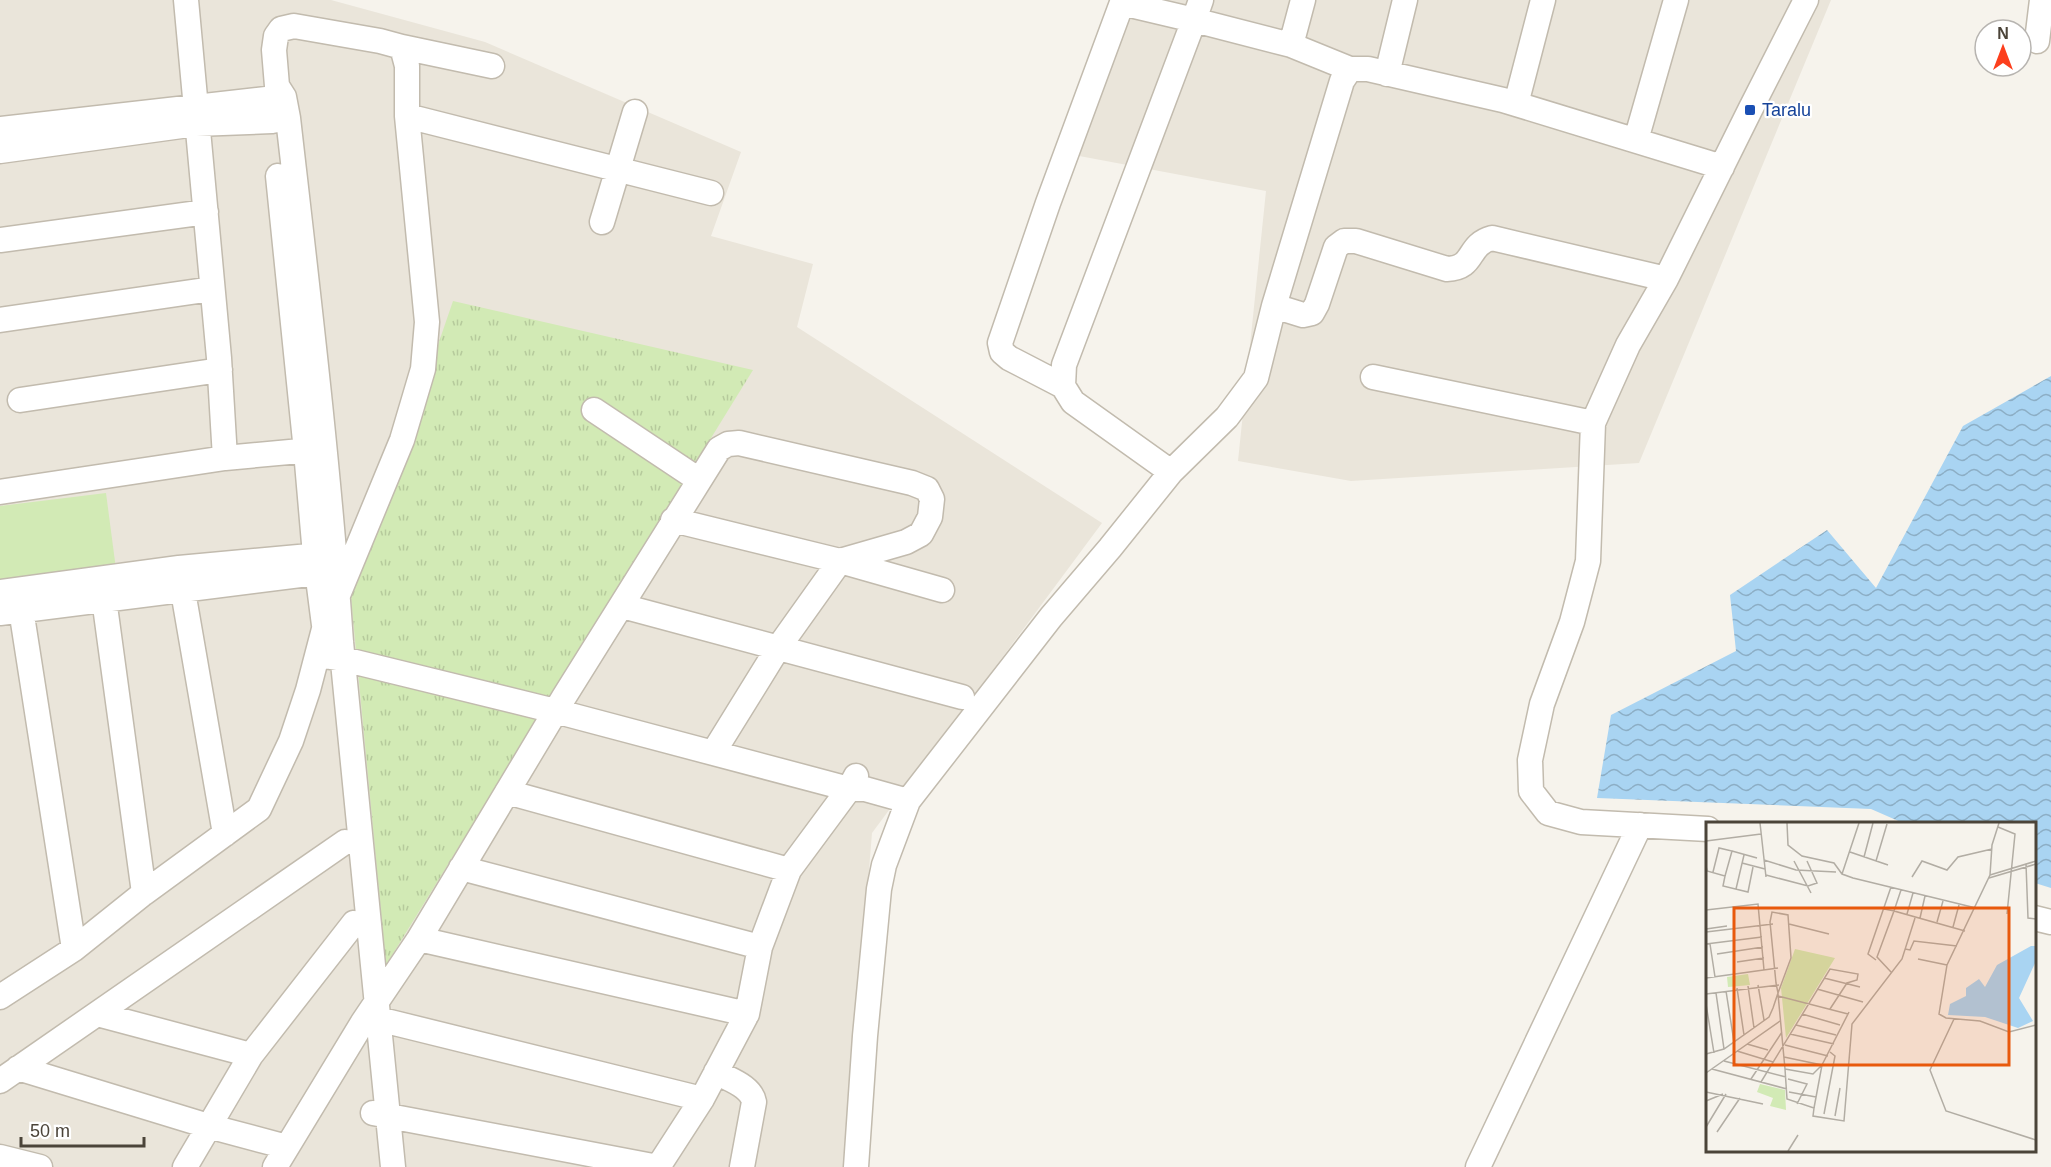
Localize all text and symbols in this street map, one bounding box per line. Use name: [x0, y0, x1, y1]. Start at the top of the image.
north arrow: [1973, 18, 2033, 78]
text: N: [1997, 25, 2009, 42]
place label: Taralu: [1762, 100, 1811, 120]
marker: Taralu: [1743, 103, 1757, 117]
inset map: [1706, 822, 2036, 1152]
scale bar: [21, 1110, 144, 1148]
text: 50 m: [30, 1121, 70, 1141]

